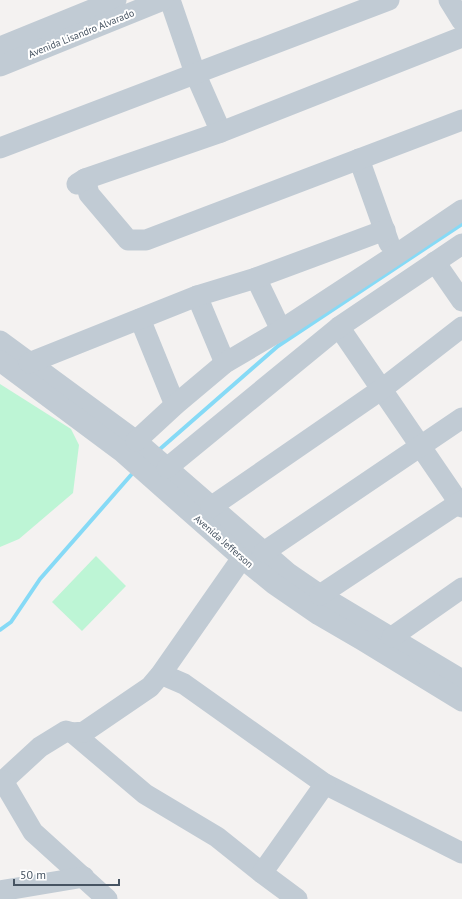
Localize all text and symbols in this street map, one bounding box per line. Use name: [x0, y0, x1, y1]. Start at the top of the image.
street label: Avenida Lisandro Alvarado: [26, 6, 136, 61]
street label: Avenida Jefferson: [191, 512, 256, 571]
scale bar: [14, 861, 119, 887]
text: 50 m: [20, 867, 46, 882]

